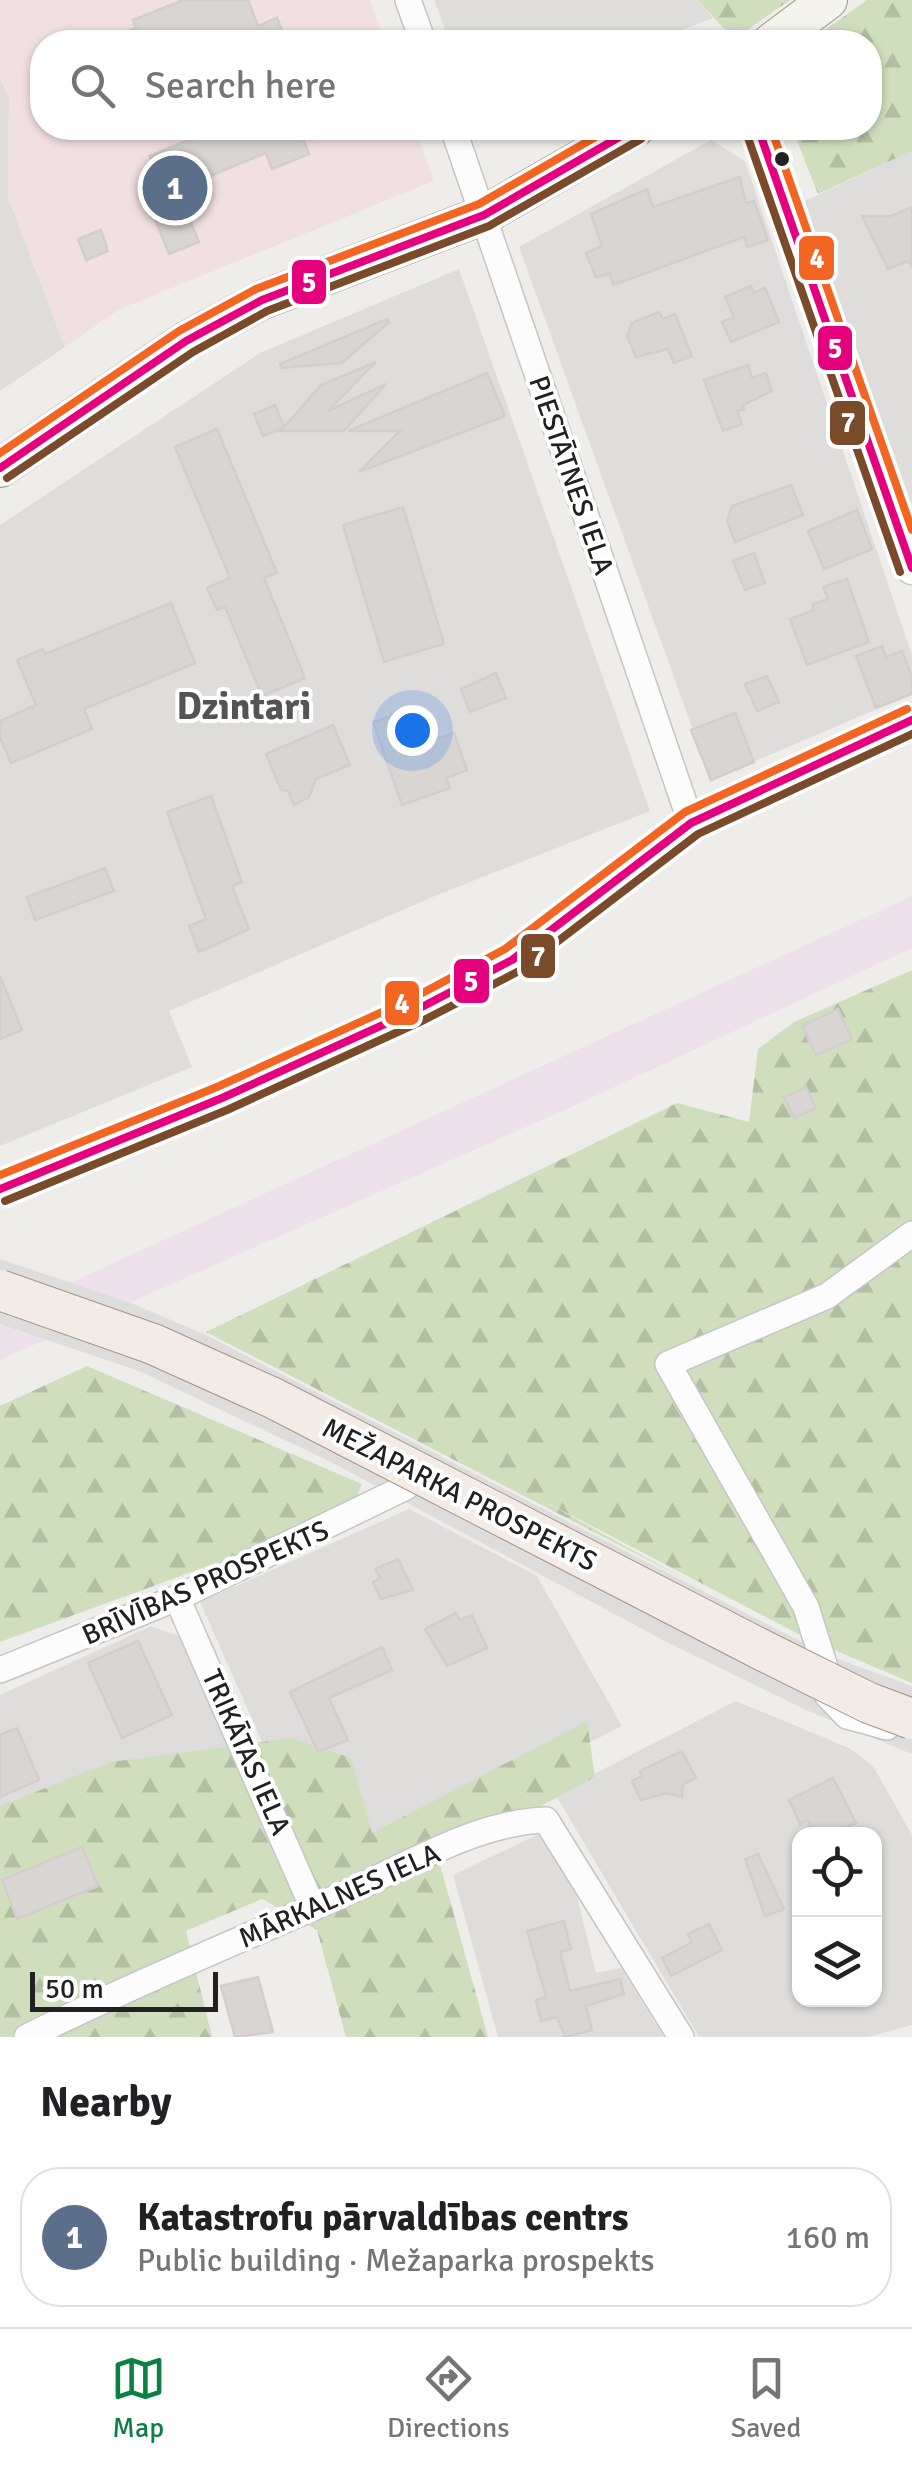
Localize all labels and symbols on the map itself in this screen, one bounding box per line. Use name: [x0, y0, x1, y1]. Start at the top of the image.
unlabelled marker: [772, 149, 792, 169]
pin: 1: [142, 150, 208, 226]
line badge: 4: [797, 234, 836, 282]
text: 4: [809, 242, 825, 276]
line badge: 5: [290, 258, 328, 306]
text: 5: [301, 266, 317, 300]
line badge: 5: [816, 324, 854, 372]
text: 5: [827, 332, 843, 366]
street label: PIESTĀTNES IELA: [521, 371, 621, 579]
line badge: 7: [828, 399, 867, 447]
text: 7: [840, 406, 856, 440]
district label: Dzintari: [177, 683, 311, 730]
your location: [387, 705, 438, 756]
line badge: 7: [519, 932, 557, 980]
text: 7: [530, 940, 546, 974]
line badge: 5: [452, 957, 491, 1005]
text: 5: [463, 965, 479, 999]
line badge: 4: [383, 979, 421, 1027]
text: 4: [394, 987, 410, 1021]
street label: MEŽAPARKA PROSPEKTS: [317, 1411, 602, 1579]
street label: BRĪVĪBAS PROSPEKTS: [77, 1513, 334, 1653]
street label: TRIKĀTAS IELA: [194, 1664, 298, 1840]
street label: MĀRKALNES IELA: [233, 1836, 445, 1956]
scale bar: [30, 1967, 218, 2012]

